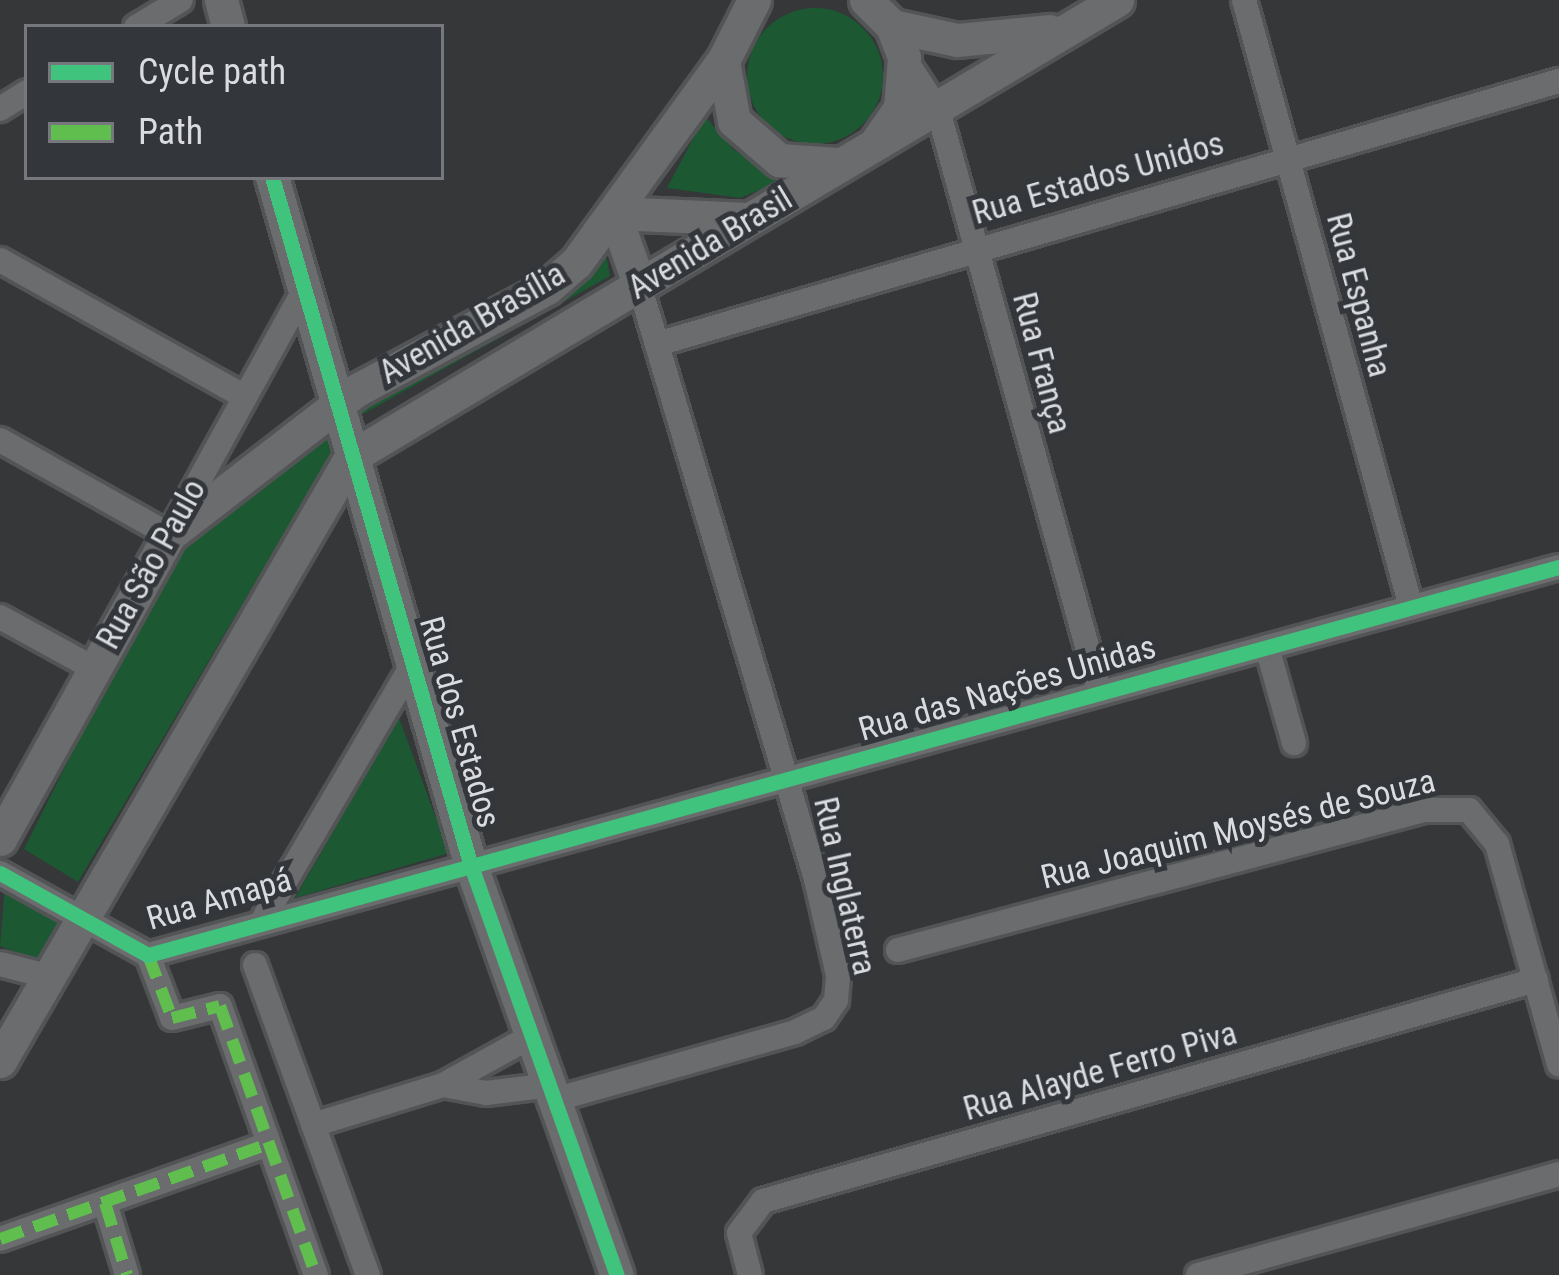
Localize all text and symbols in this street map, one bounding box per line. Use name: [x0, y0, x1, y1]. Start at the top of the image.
legend: [24, 24, 444, 180]
text: Cycle path: [138, 51, 286, 93]
text: Path: [138, 111, 203, 153]
street label: Rua Estados Unidos: [968, 123, 1228, 233]
street label: Avenida Brasil: [621, 179, 799, 307]
street label: Rua Espanha: [1318, 209, 1400, 381]
street label: Avenida Brasília: [372, 254, 572, 392]
street label: Rua França: [1004, 288, 1080, 438]
street label: Rua São Paulo: [88, 472, 214, 656]
street label: Rua dos Estados: [411, 612, 509, 832]
street label: Rua das Nações Unidas: [854, 627, 1160, 749]
street label: Rua Joaquim Moysés de Souza: [1037, 761, 1439, 897]
street label: Rua Inglaterra: [805, 793, 885, 979]
street label: Rua Amapá: [142, 859, 296, 939]
street label: Rua Alayde Ferro Piva: [959, 1013, 1241, 1129]

